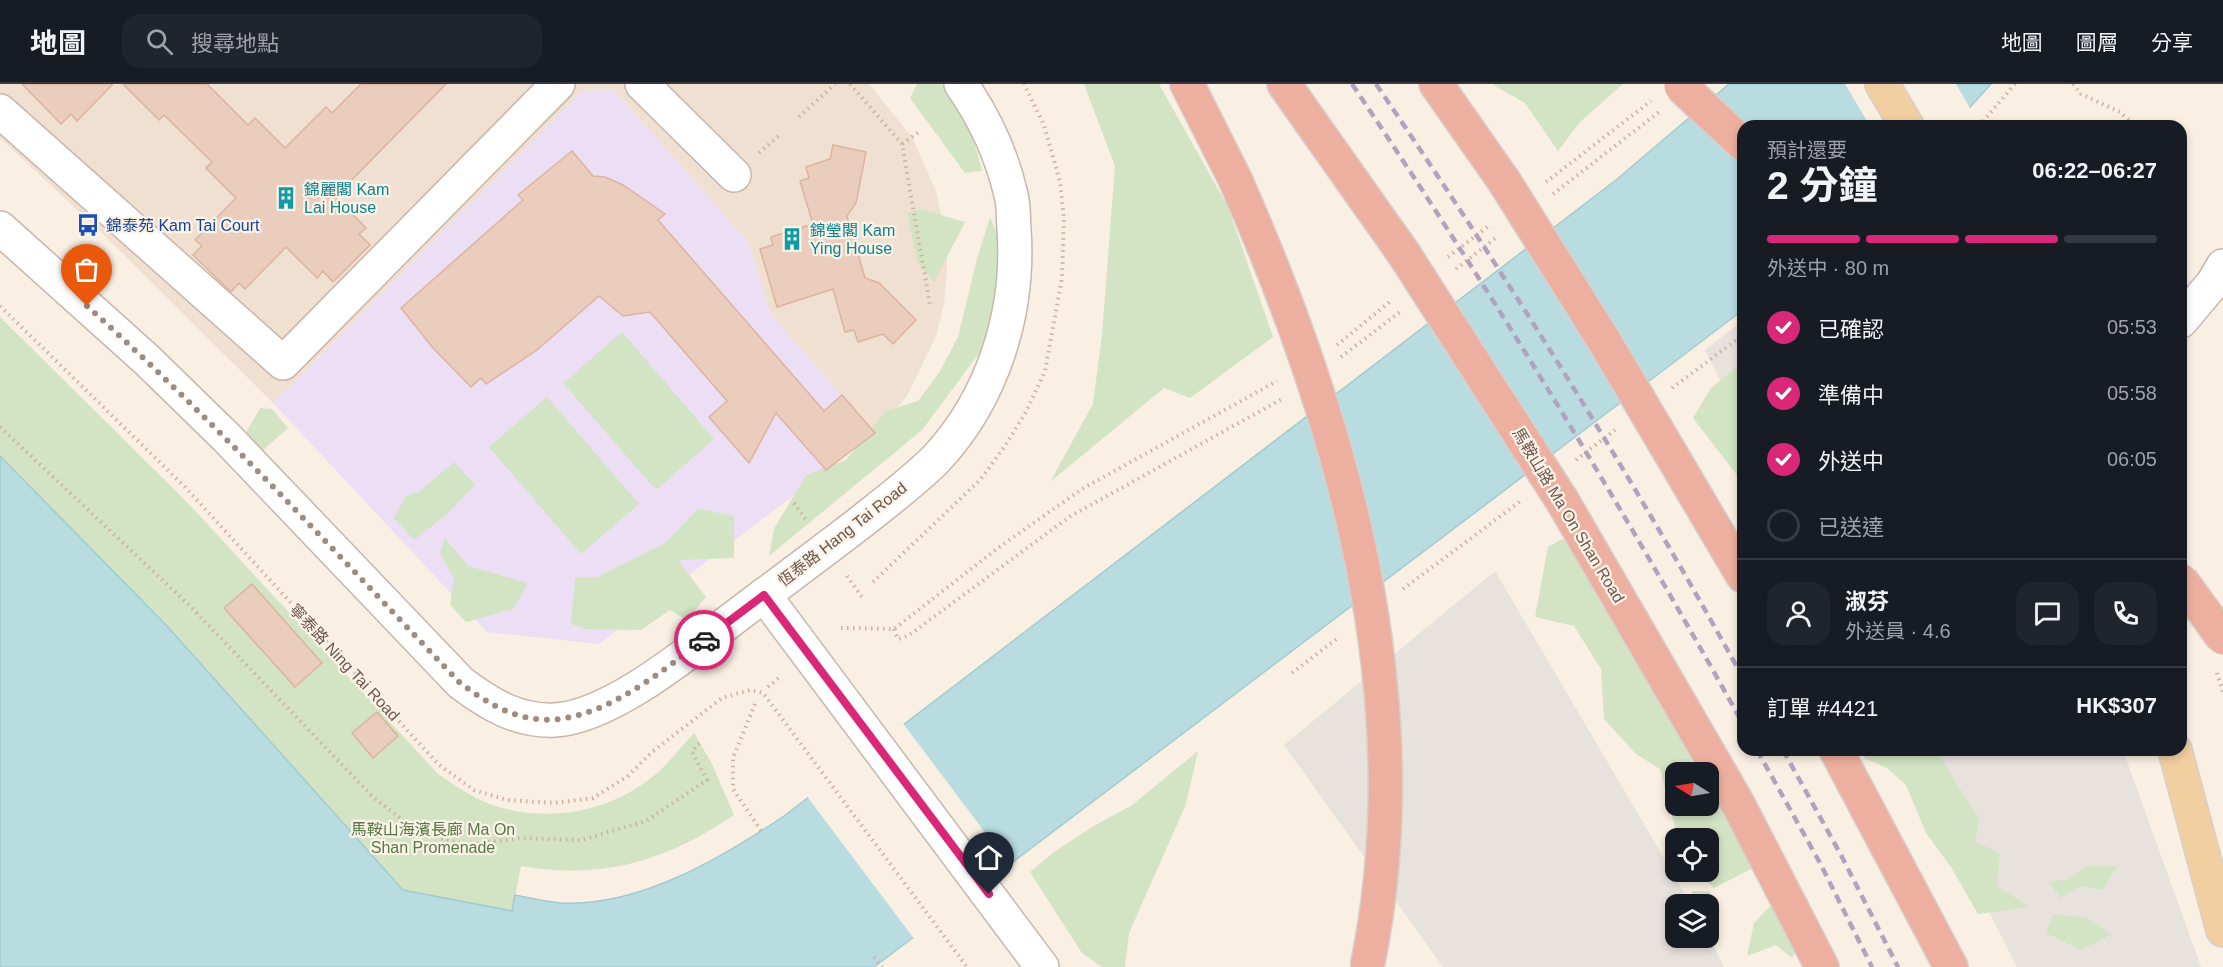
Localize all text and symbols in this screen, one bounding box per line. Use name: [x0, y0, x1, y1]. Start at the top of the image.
search box: [122, 14, 542, 68]
icon: search: [143, 25, 176, 58]
text: 地圖: [30, 28, 86, 59]
text: 搜尋地點: [191, 31, 279, 56]
text: 地圖: [2001, 31, 2043, 54]
text: 圖層: [2076, 31, 2118, 54]
text: 分享: [2151, 31, 2193, 54]
text: 預計還要: [1767, 139, 1847, 161]
text: 06:22–06:27: [2032, 158, 2157, 183]
text: 2 分鐘: [1767, 164, 1878, 207]
place label: 錦麗閣 Kam Lai House: [304, 181, 389, 216]
building icon: 錦麗閣 Kam Lai House: [273, 185, 299, 211]
bus stop icon: 錦泰苑 Kam Tai Court: [75, 212, 101, 238]
place label: 錦泰苑 Kam Tai Court: [106, 217, 260, 234]
place label: 錦瑩閣 Kam Ying House: [810, 222, 895, 257]
building icon: 錦瑩閣 Kam Ying House: [779, 226, 805, 252]
pin: [61, 244, 112, 306]
icon: bag: [70, 253, 103, 286]
text: 外送中 · 80 m: [1767, 257, 1889, 279]
icon: check: [1767, 311, 1800, 344]
text: 05:53: [2107, 316, 2157, 338]
text: 已確認: [1818, 317, 1884, 342]
icon: check: [1767, 377, 1800, 410]
text: 05:58: [2107, 382, 2157, 404]
text: 準備中: [1818, 383, 1884, 408]
street label: 馬鞍山路 Ma On Shan Road: [1510, 425, 1628, 606]
icon: check: [1767, 443, 1800, 476]
text: 06:05: [2107, 448, 2157, 470]
text: 外送中: [1818, 449, 1884, 474]
street label: 恆泰路 Hang Tai Road: [775, 479, 910, 590]
text: 已送達: [1818, 515, 1884, 540]
button: person: [1767, 582, 1830, 645]
button: chat: [2016, 582, 2079, 645]
button: phone: [2094, 582, 2157, 645]
text: 淑芬: [1845, 589, 1889, 614]
street label: 寧泰路 Ning Tai Road: [286, 601, 403, 724]
courier: [674, 610, 734, 670]
text: 外送員 · 4.6: [1845, 620, 1951, 642]
icon: car: [688, 624, 721, 657]
text: HK$307: [2076, 693, 2157, 718]
text: 訂單 #4421: [1767, 696, 1878, 721]
north arrow: [1665, 762, 1719, 816]
map controls: [1665, 762, 1719, 948]
park label: 馬鞍山海濱長廊 Ma On Shan Promenade: [351, 821, 515, 856]
button: locate: [1665, 828, 1719, 882]
pin: [963, 832, 1014, 894]
icon: home: [972, 841, 1005, 874]
button: layers: [1665, 894, 1719, 948]

